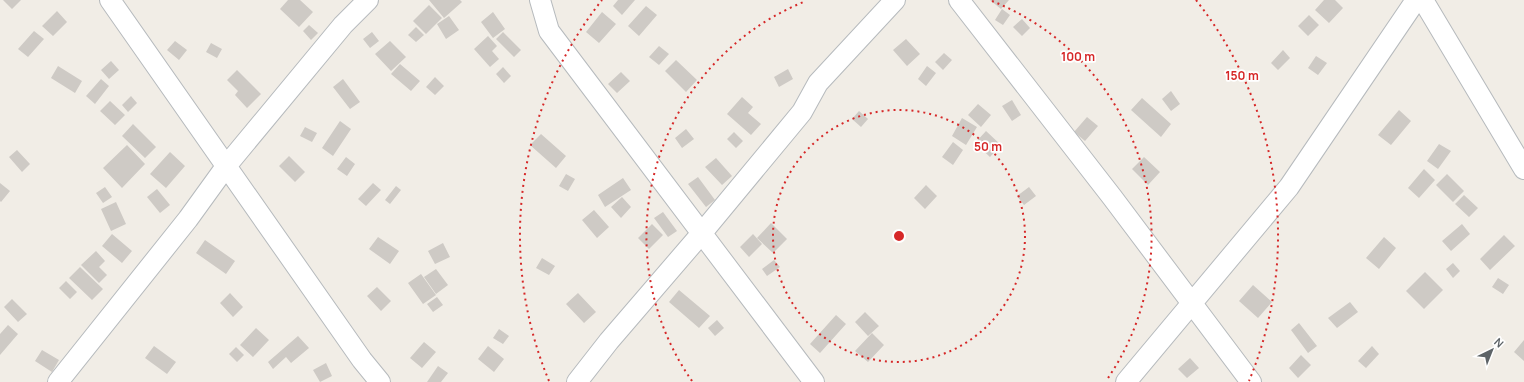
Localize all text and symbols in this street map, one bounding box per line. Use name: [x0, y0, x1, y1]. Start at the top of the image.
text: 100 m: [1061, 48, 1095, 65]
text: 150 m: [1225, 67, 1259, 84]
text: 50 m: [974, 138, 1002, 155]
centre of rings: [892, 229, 906, 243]
north arrow: [1472, 330, 1512, 370]
text: N: [1491, 334, 1507, 351]

